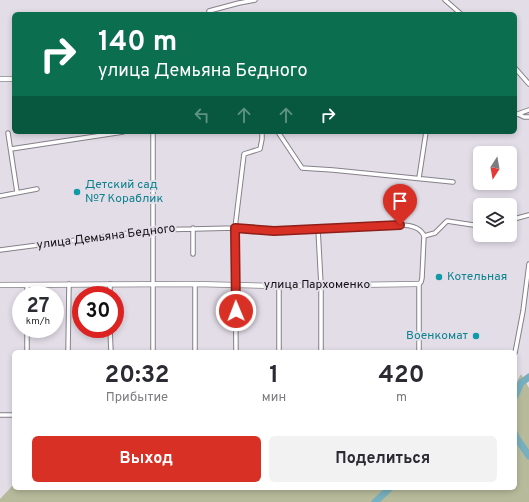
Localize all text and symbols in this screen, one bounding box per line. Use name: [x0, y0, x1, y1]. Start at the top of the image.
text: 140 m: [98, 25, 177, 61]
icon: right: [32, 28, 84, 80]
text: улица Демьяна Бедного: [98, 60, 308, 83]
icon: left: [191, 104, 213, 126]
icon: ahead: [233, 104, 255, 126]
icon: ahead: [275, 104, 297, 126]
icon: right: [317, 104, 339, 126]
north arrow: [473, 146, 517, 190]
map controls: [473, 146, 517, 242]
place label: Детский сад №7 Кораблик: [85, 177, 163, 207]
pin: [383, 184, 417, 225]
marker: Детский сад №7 Кораблик: [72, 187, 82, 197]
icon: arrive: [389, 190, 411, 212]
button: layers: [473, 198, 517, 242]
street label: улица Демьяна Бедного: [36, 221, 177, 253]
place label: Котельная: [447, 269, 507, 285]
marker: Котельная: [434, 272, 444, 282]
street label: улица Пархоменко: [264, 277, 371, 293]
speed limit sign: 30: [72, 286, 124, 338]
position arrow: [215, 290, 257, 332]
text: 27: [27, 294, 49, 320]
text: km/h: [26, 315, 50, 328]
place label: Военкомат: [406, 328, 469, 344]
marker: Военкомат: [471, 331, 481, 341]
text: 20:32: [104, 361, 169, 391]
text: 1: [269, 361, 279, 391]
text: 420: [379, 361, 424, 391]
text: Прибытие: [106, 390, 168, 406]
text: мин: [262, 390, 286, 406]
text: m: [396, 390, 407, 406]
button: Выход: [32, 436, 261, 482]
button: Поделиться: [269, 436, 497, 482]

